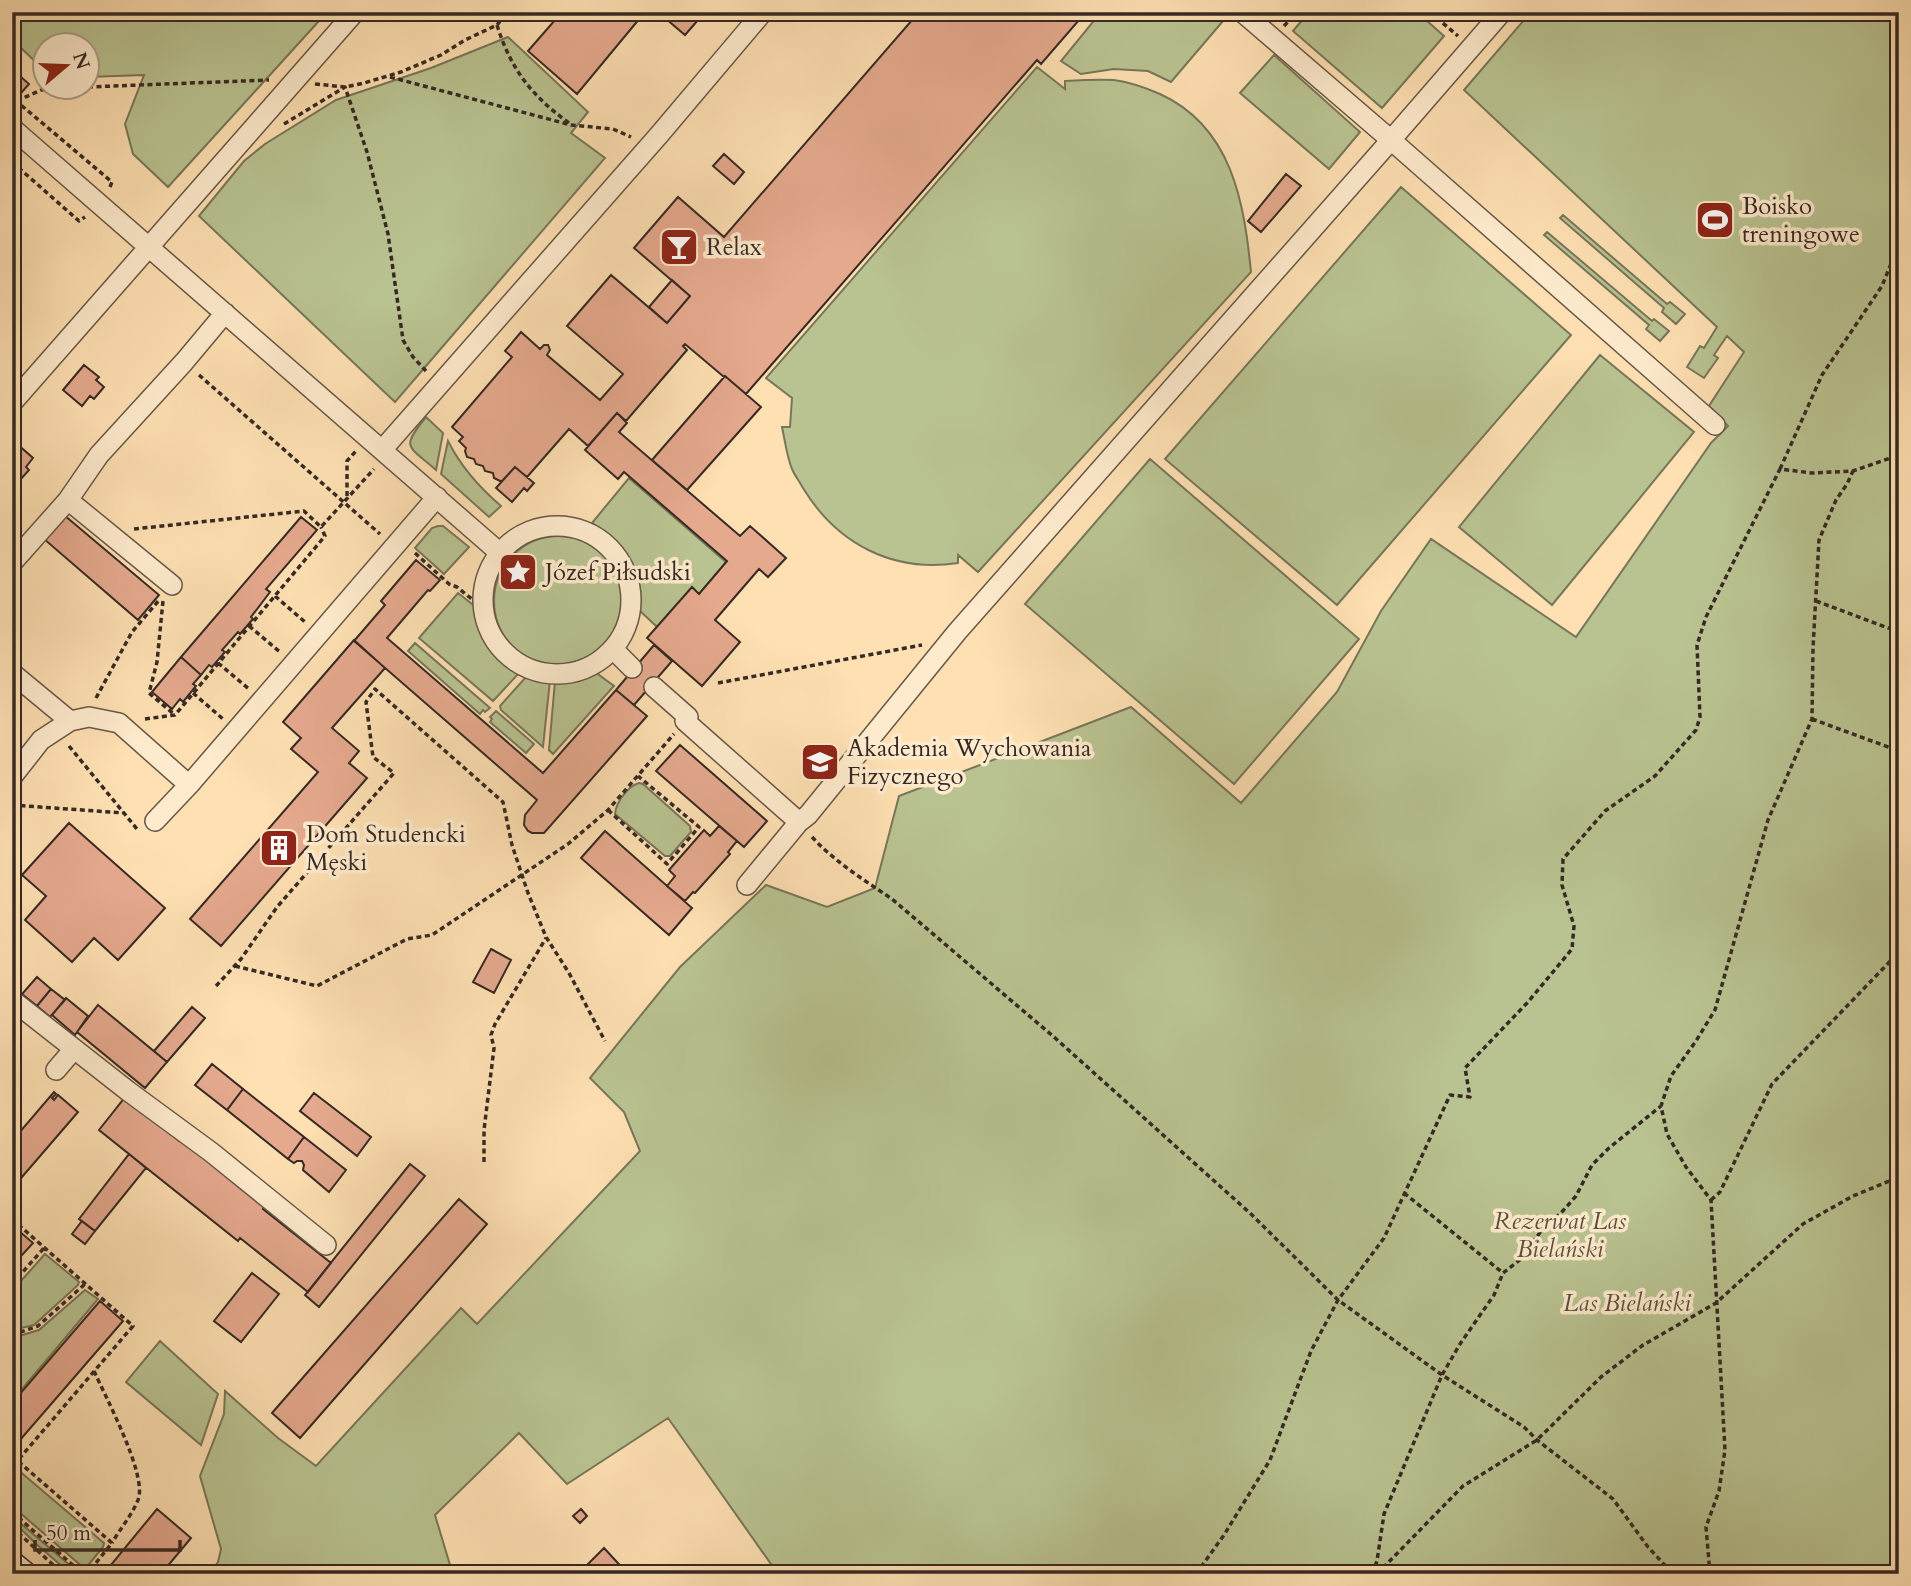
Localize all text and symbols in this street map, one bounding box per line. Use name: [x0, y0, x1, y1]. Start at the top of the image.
north arrow: [32, 32, 102, 102]
text: N: [66, 49, 96, 73]
place label: Boisko treningowe: [1742, 190, 1860, 251]
sports icon: Boisko treningowe: [1694, 199, 1736, 241]
bar icon: Relax: [658, 226, 700, 268]
place label: Relax: [706, 231, 762, 264]
place icon: Józef Piłsudski: [497, 551, 539, 593]
place label: Józef Piłsudski: [542, 556, 691, 589]
place label: Akademia Wychowania Fizycznego: [847, 732, 1092, 793]
school or university icon: Akademia Wychowania Fizycznego: [799, 741, 841, 783]
place label: Dom Studencki Męski: [306, 818, 466, 879]
building icon: Dom Studencki Męski: [258, 827, 300, 869]
park label: Rezerwat Las Bielański: [1494, 1205, 1626, 1266]
park label: Las Bielański: [1563, 1287, 1691, 1320]
scale bar: [35, 1509, 180, 1553]
text: 50 m: [46, 1519, 91, 1548]

